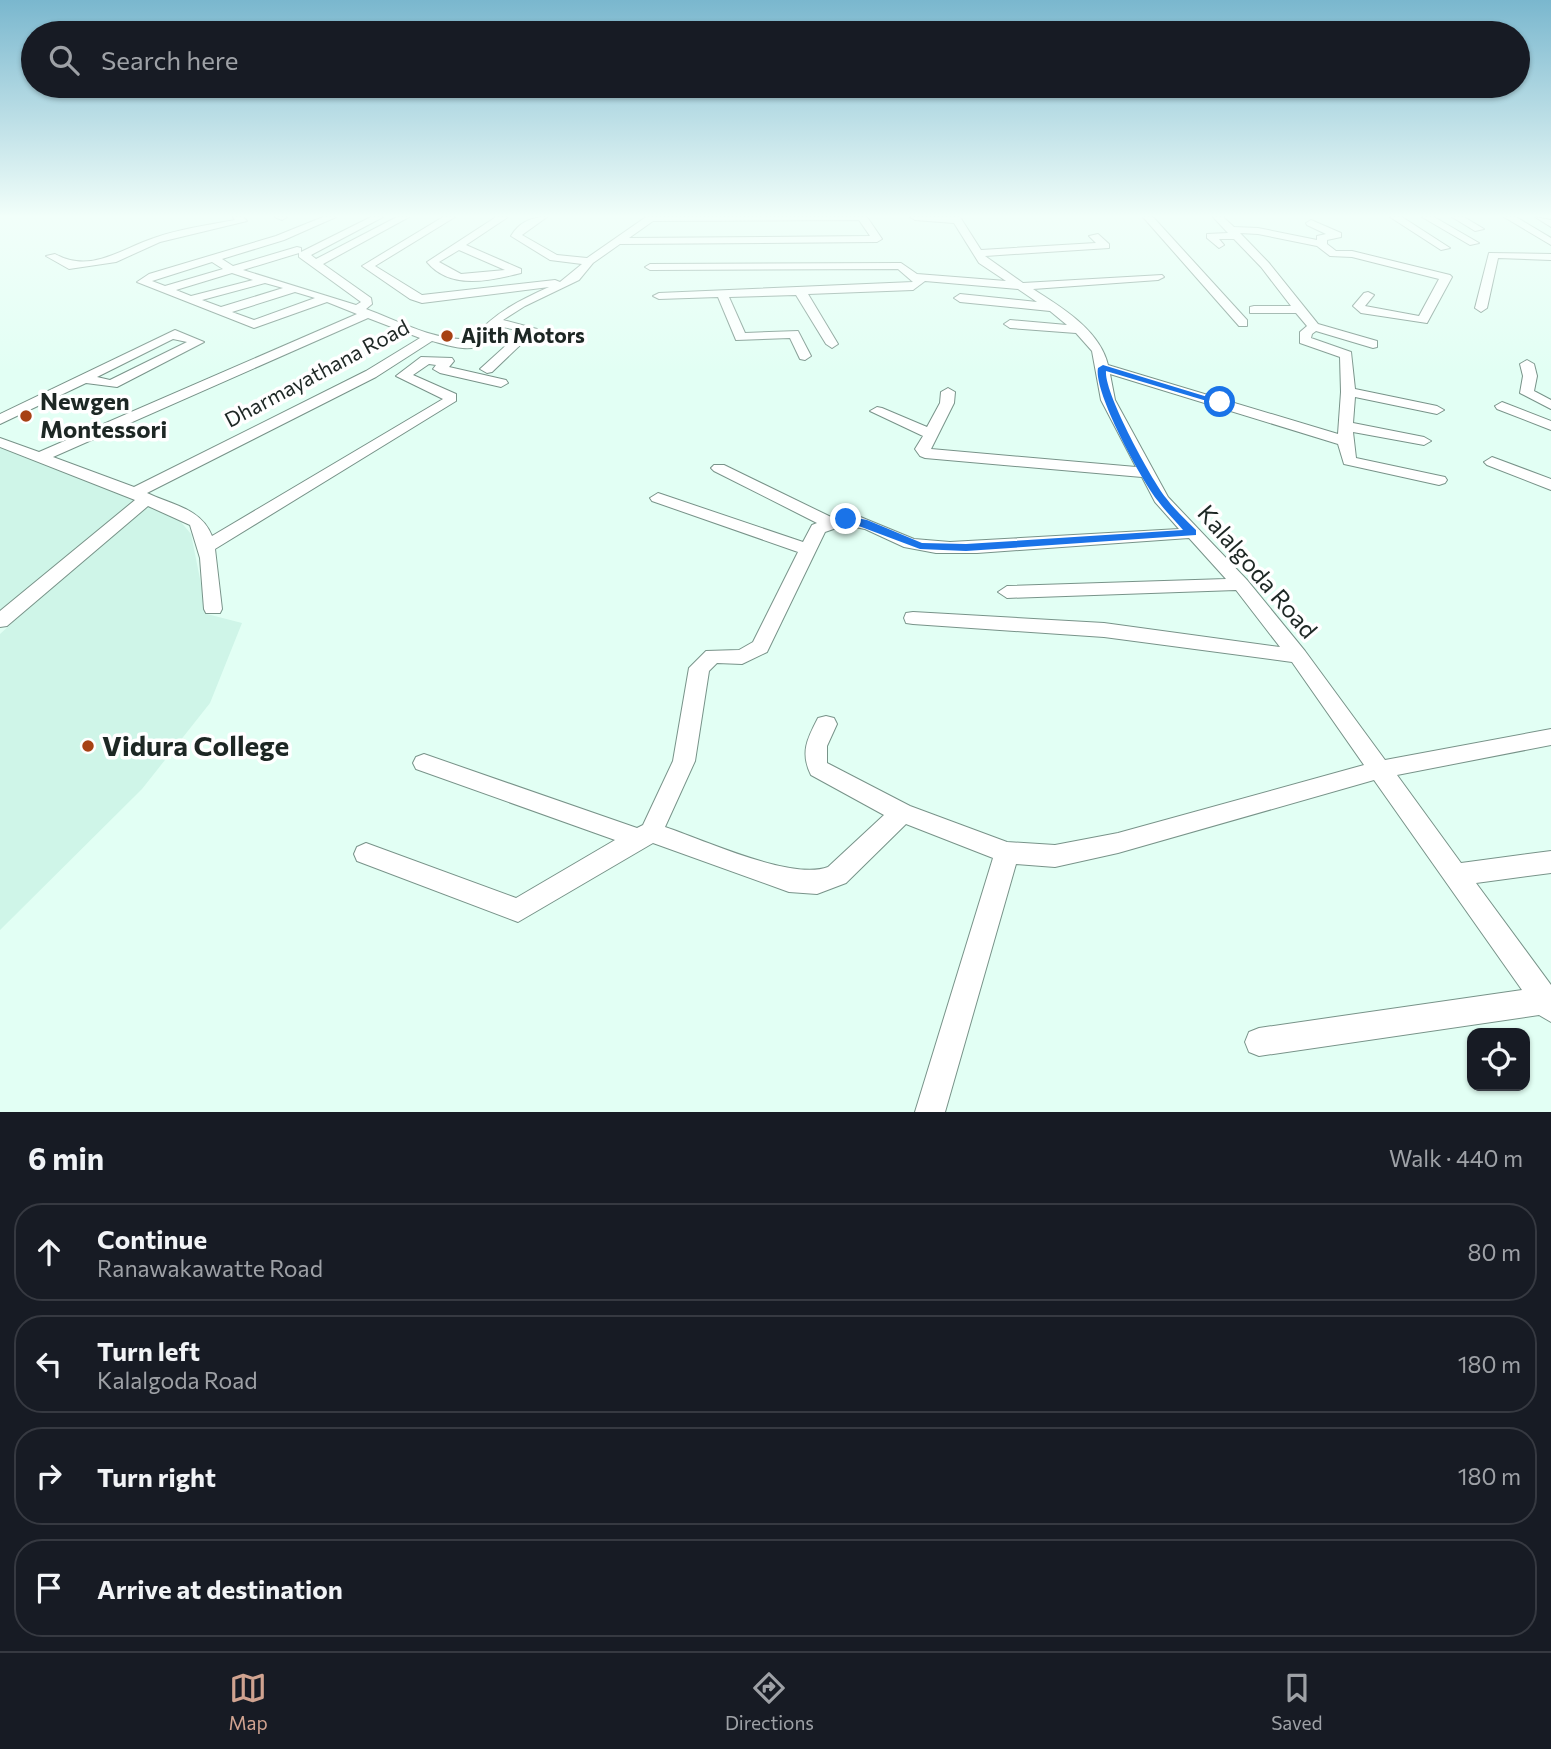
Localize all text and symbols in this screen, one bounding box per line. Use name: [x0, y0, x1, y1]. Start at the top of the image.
search box: [21, 21, 1530, 98]
icon: search: [45, 41, 83, 79]
text: Search here: [101, 44, 239, 75]
street label: Dharmayathana Road: [220, 313, 413, 432]
place label: Ajith Motors: [461, 322, 585, 347]
marker: Ajith Motors: [439, 328, 455, 344]
place label: Newgen Montessori: [40, 386, 167, 443]
route start: [1204, 386, 1235, 417]
marker: Newgen Montessori: [18, 408, 34, 424]
street label: Kalalgoda Road: [1192, 498, 1324, 644]
route end: [830, 503, 861, 534]
place label: Vidura College: [102, 728, 289, 762]
marker: Vidura College: [80, 738, 96, 754]
map controls: [1467, 1028, 1530, 1091]
button: locate: [1467, 1028, 1530, 1091]
text: 6 min: [28, 1139, 104, 1176]
text: Walk · 440 m: [1389, 1144, 1523, 1172]
text: Continue: [97, 1223, 207, 1254]
icon: ahead: [30, 1233, 68, 1271]
text: 80 m: [1468, 1238, 1521, 1266]
text: Ranawakawatte Road: [97, 1254, 323, 1282]
text: Turn left: [97, 1335, 200, 1366]
icon: left: [30, 1345, 68, 1383]
text: 180 m: [1458, 1350, 1521, 1378]
text: Kalalgoda Road: [97, 1366, 258, 1394]
icon: right: [30, 1457, 68, 1495]
text: Turn right: [97, 1461, 216, 1492]
text: 180 m: [1458, 1462, 1521, 1490]
icon: arrive: [30, 1569, 68, 1607]
text: Arrive at destination: [97, 1573, 343, 1604]
tab: Map: [229, 1669, 268, 1734]
tab: Directions: [725, 1669, 814, 1734]
tab: Saved: [1271, 1669, 1322, 1734]

